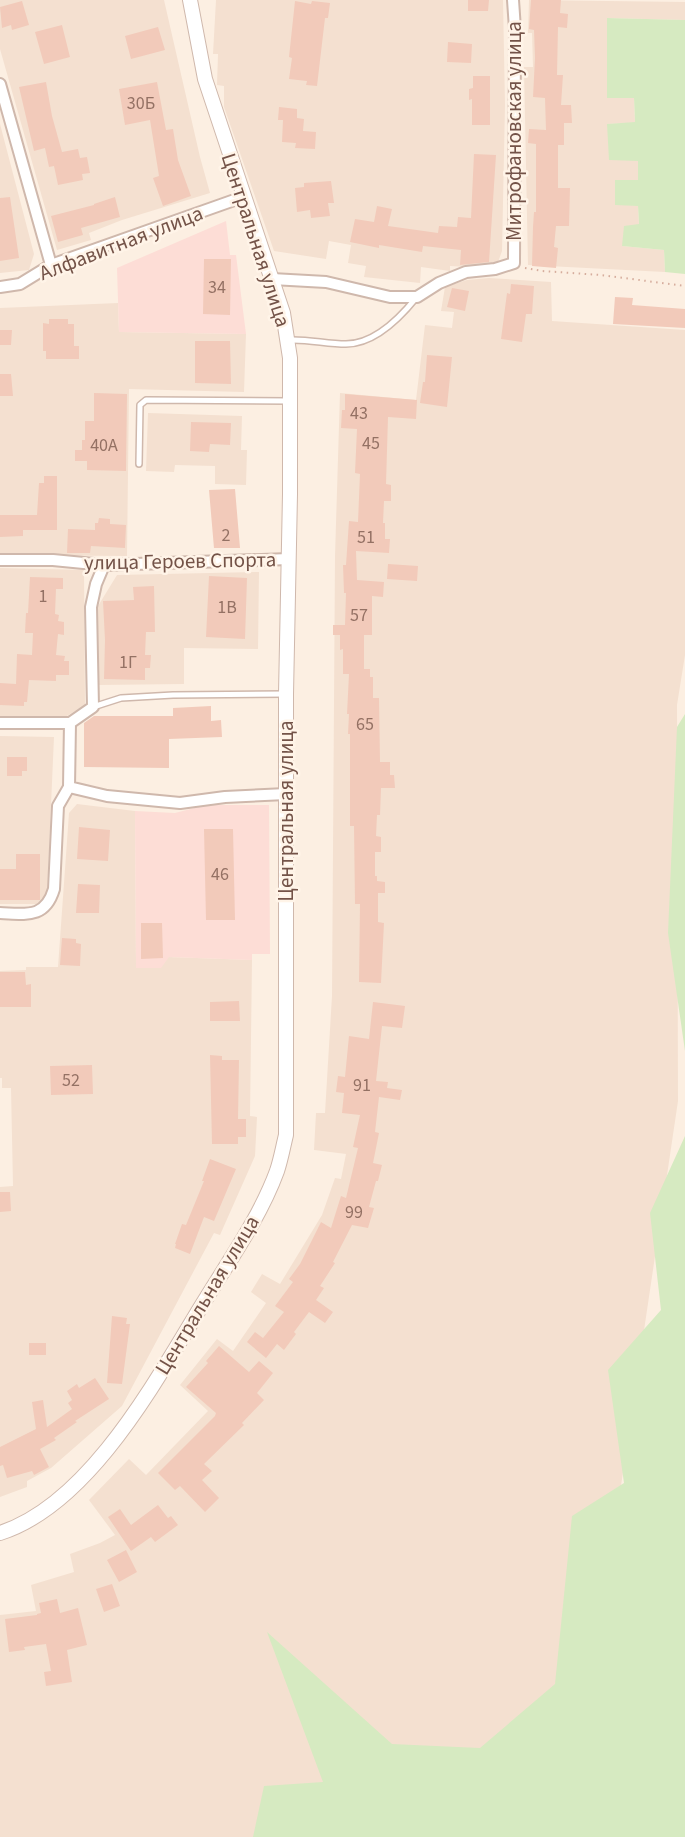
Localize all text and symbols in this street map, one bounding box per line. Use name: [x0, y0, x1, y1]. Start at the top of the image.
street label: Митрофановская улица: [499, 21, 529, 241]
house number: 30Б: [127, 91, 155, 116]
street label: Центральная улица: [214, 149, 298, 331]
street label: Алфавитная улица: [35, 198, 207, 288]
house number: 34: [208, 275, 226, 300]
house number: 43: [350, 401, 368, 426]
house number: 45: [362, 431, 380, 456]
house number: 40А: [90, 433, 118, 458]
house number: 2: [222, 523, 231, 548]
house number: 51: [357, 525, 375, 550]
street label: улица Героев Спорта: [84, 544, 276, 578]
house number: 1: [39, 584, 47, 609]
house number: 1В: [217, 595, 237, 620]
house number: 57: [350, 603, 368, 628]
house number: 1Г: [119, 650, 137, 675]
house number: 65: [356, 712, 374, 737]
street label: Центральная улица: [271, 720, 301, 902]
house number: 46: [211, 862, 229, 887]
house number: 52: [62, 1068, 80, 1093]
house number: 91: [353, 1073, 371, 1098]
house number: 99: [345, 1200, 363, 1225]
street label: Центральная улица: [147, 1210, 267, 1380]

